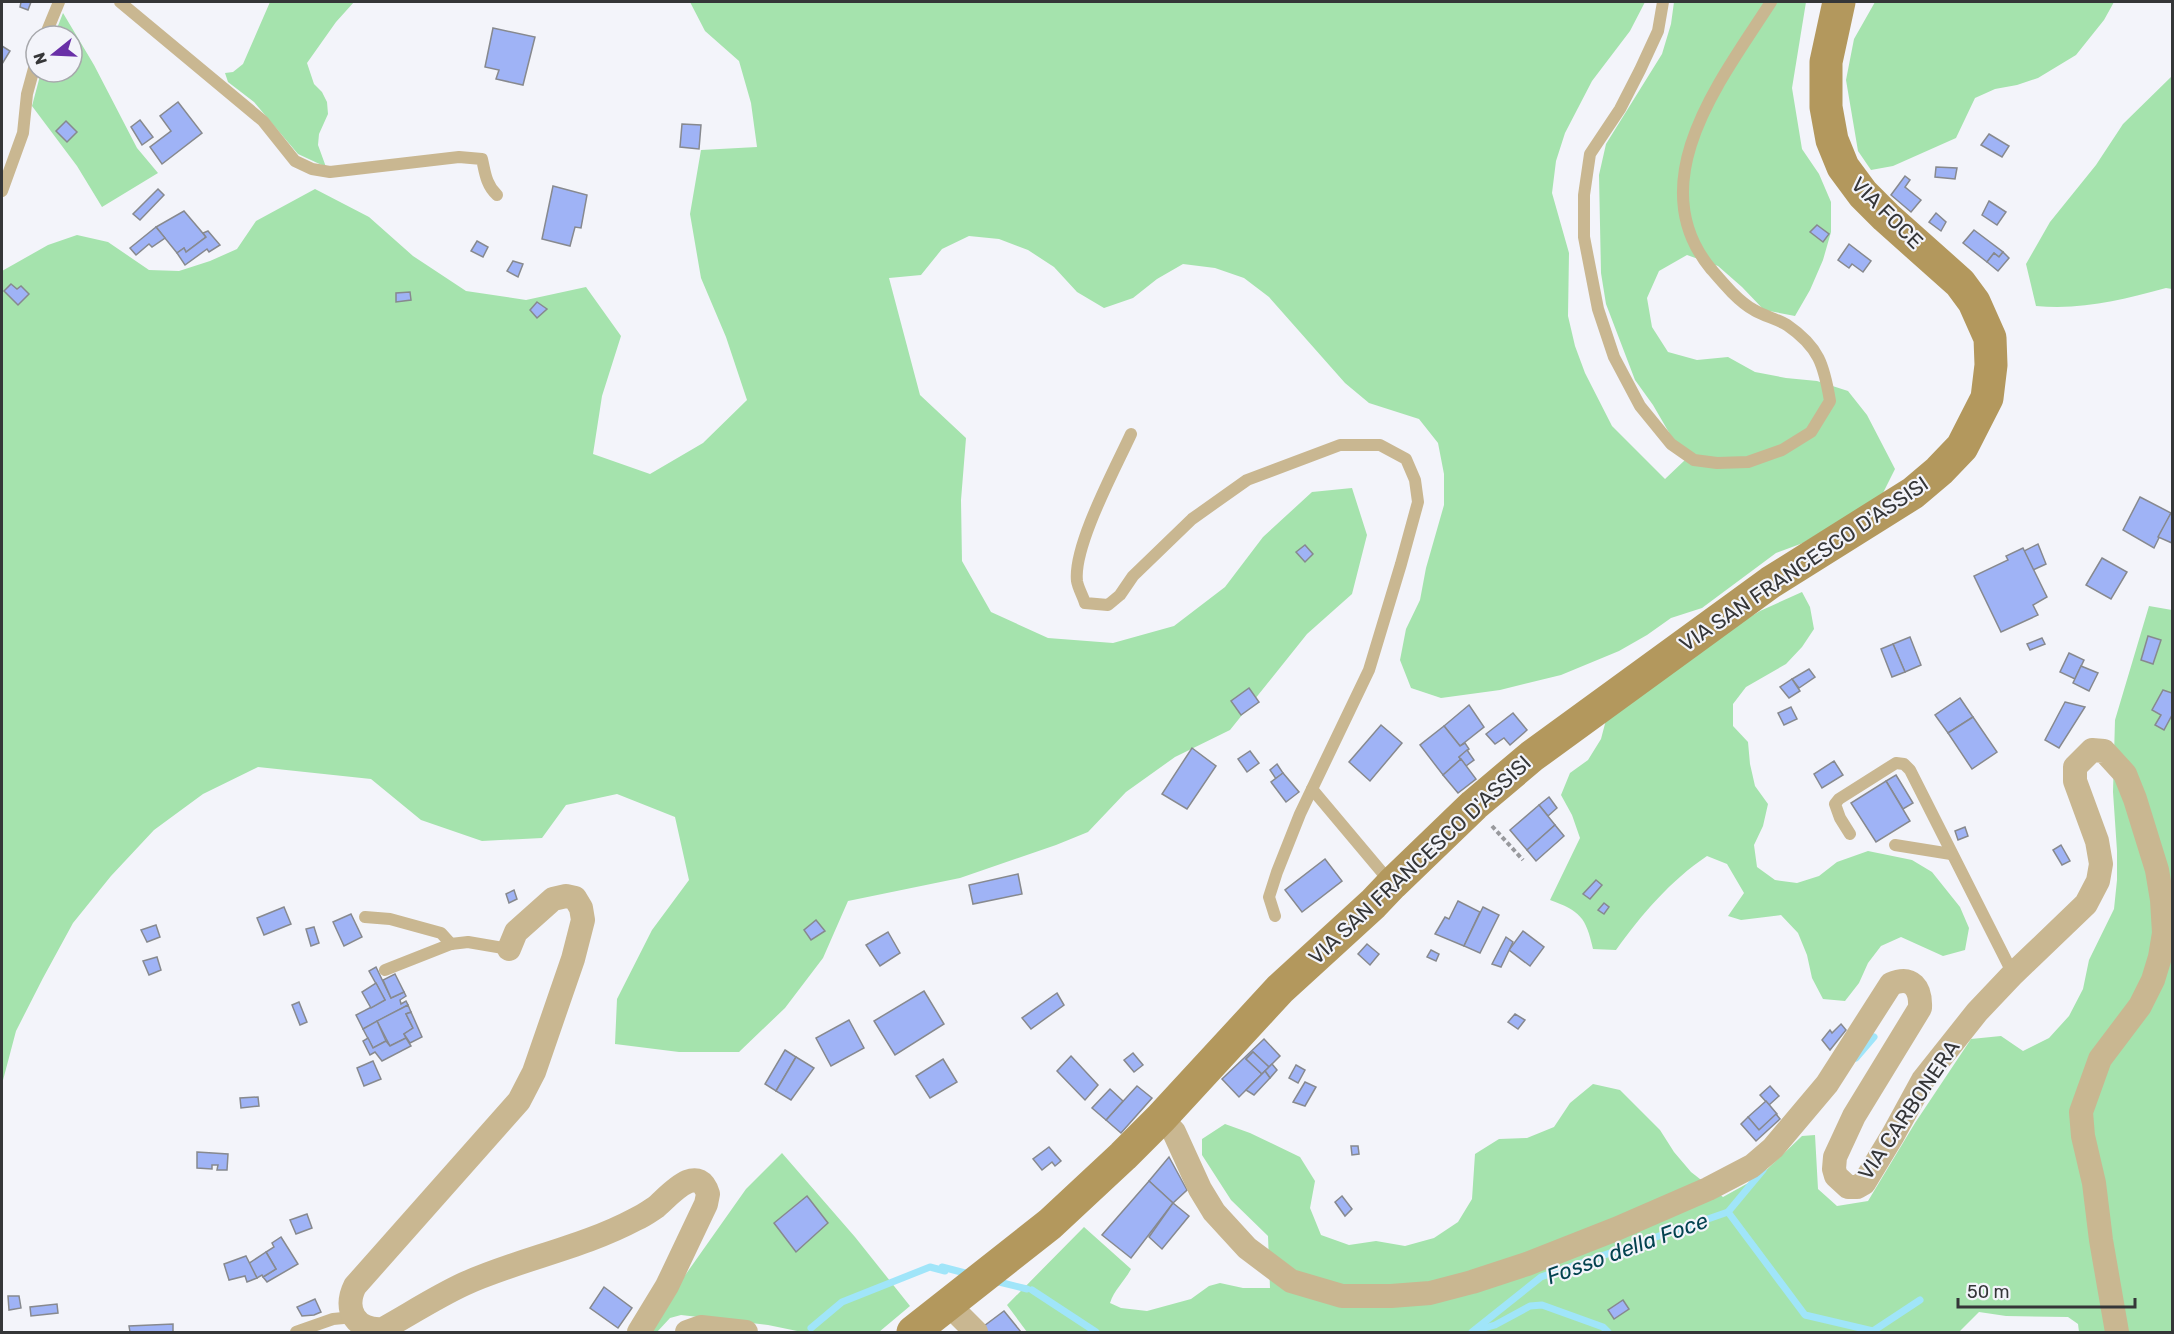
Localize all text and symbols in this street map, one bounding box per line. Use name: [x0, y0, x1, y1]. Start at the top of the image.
north arrow: [24, 24, 84, 84]
text: N: [29, 50, 51, 67]
street label: VIA FOCE: [1846, 172, 1928, 254]
street label: VIA SAN FRANCESCO D'ASSISI: [1675, 471, 1933, 656]
street label: VIA SAN FRANCESCO D'ASSISI: [1303, 750, 1536, 969]
street label: VIA CARBONERA: [1853, 1035, 1965, 1184]
water label: Fosso della Foce: [1543, 1207, 1712, 1290]
scale bar: [1958, 1271, 2135, 1309]
text: 50 m: [1967, 1281, 2010, 1303]

